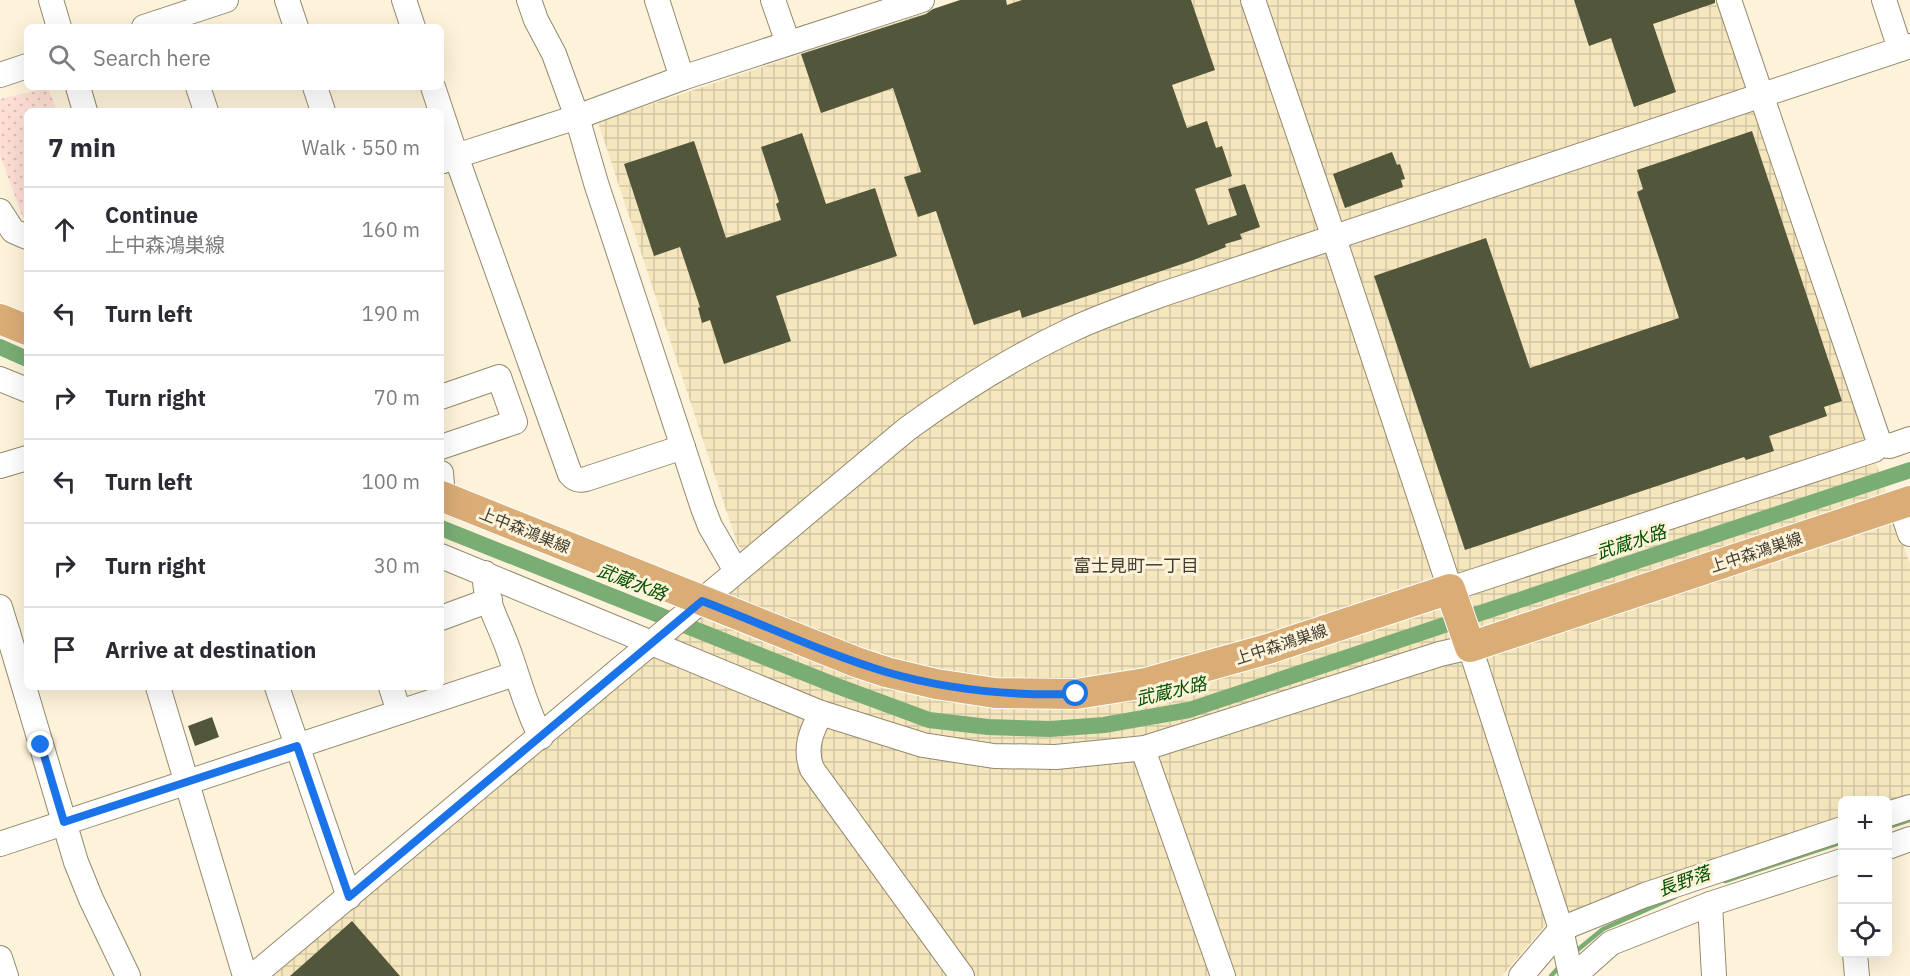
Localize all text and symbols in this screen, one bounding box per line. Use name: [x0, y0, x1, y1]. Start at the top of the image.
search box: [24, 24, 444, 90]
icon: search: [45, 41, 78, 74]
text: Search here: [93, 43, 211, 72]
text: 7 min: [48, 130, 116, 164]
text: Walk · 550 m: [302, 134, 420, 161]
text: Continue: [105, 200, 198, 229]
icon: ahead: [48, 213, 81, 246]
text: 160 m: [362, 216, 420, 243]
text: 上中森鴻巣線: [105, 231, 225, 258]
icon: left: [48, 297, 81, 330]
text: Turn left: [105, 299, 193, 328]
text: 190 m: [362, 300, 420, 327]
icon: right: [48, 381, 81, 414]
text: Turn right: [105, 383, 206, 412]
text: 70 m: [374, 384, 420, 411]
icon: left: [48, 465, 81, 498]
text: Turn left: [105, 467, 193, 496]
text: 100 m: [362, 468, 420, 495]
street label: 上中森鴻巣線: [477, 503, 573, 557]
water label: 武蔵水路: [1593, 519, 1671, 564]
street label: 上中森鴻巣線: [1707, 528, 1805, 576]
icon: right: [48, 549, 81, 582]
text: Turn right: [105, 551, 206, 580]
text: 30 m: [374, 552, 420, 579]
district label: 富士見町一丁目: [1073, 554, 1199, 577]
water label: 武蔵水路: [594, 558, 672, 606]
street label: 上中森鴻巣線: [1232, 620, 1330, 668]
icon: arrive: [48, 633, 81, 666]
text: Arrive at destination: [105, 635, 316, 664]
water label: 武蔵水路: [1133, 671, 1211, 710]
route start: [1062, 680, 1088, 706]
route end: [27, 731, 53, 757]
map controls: [1838, 796, 1892, 958]
button: +: [1838, 796, 1892, 850]
button: −: [1838, 850, 1892, 904]
water label: 長野落: [1655, 860, 1716, 901]
button: locate: [1838, 904, 1892, 958]

